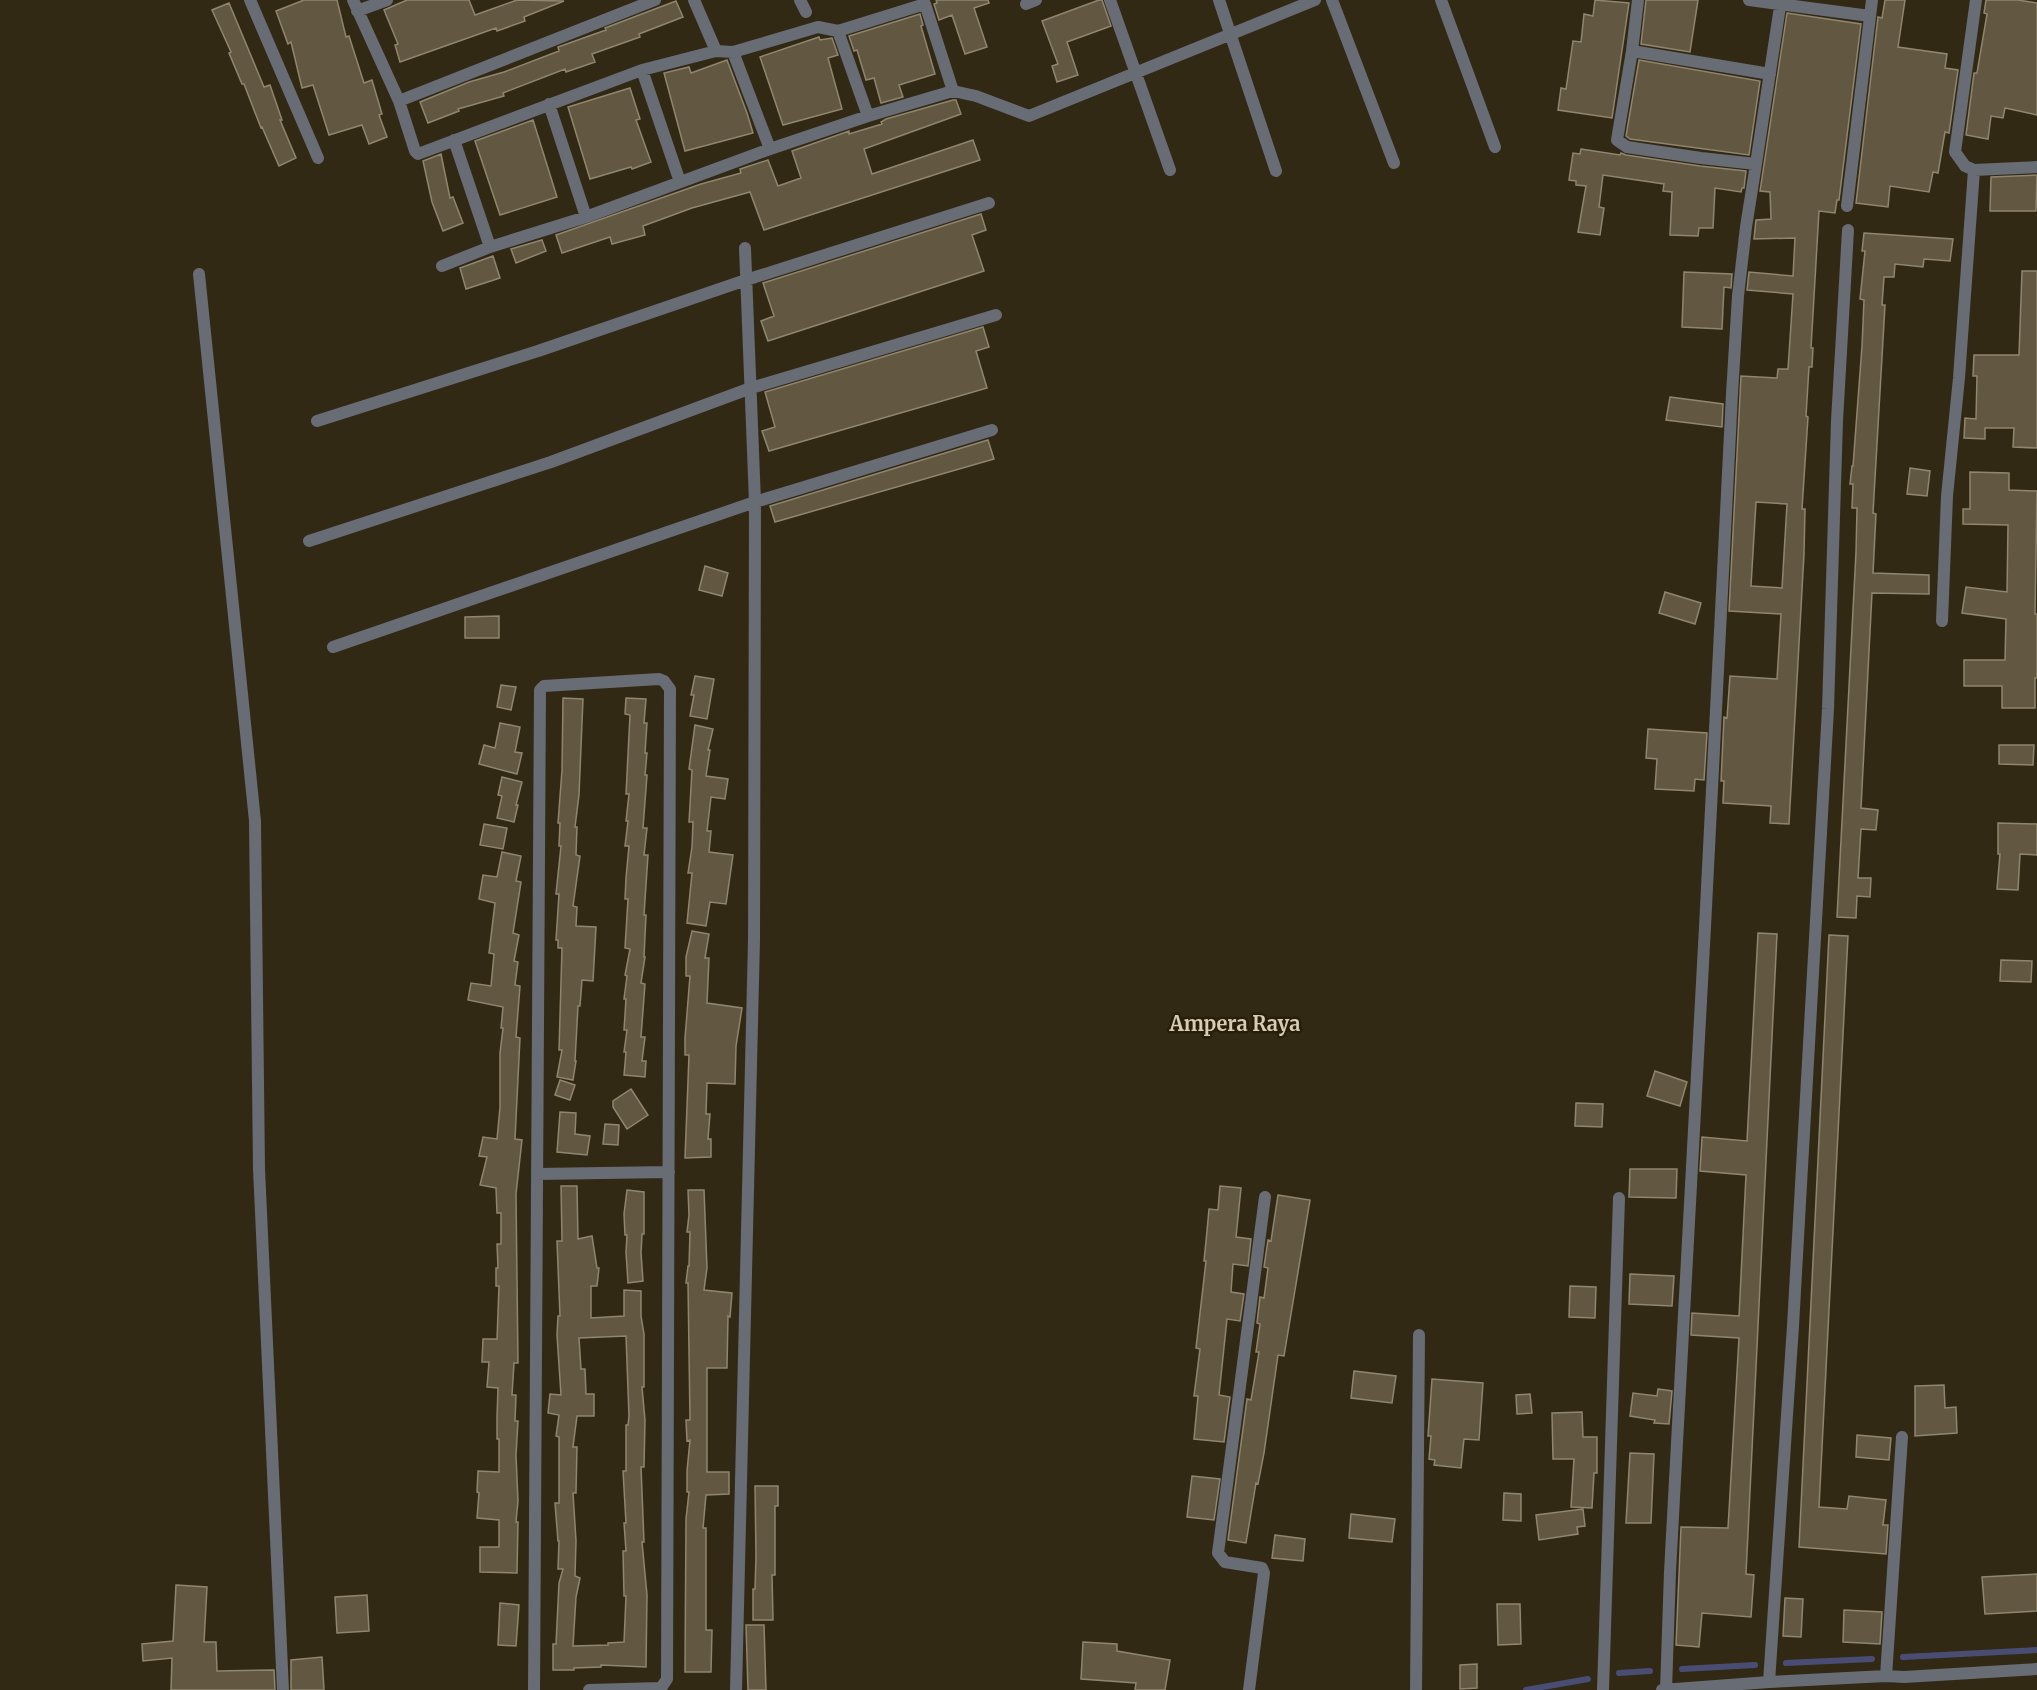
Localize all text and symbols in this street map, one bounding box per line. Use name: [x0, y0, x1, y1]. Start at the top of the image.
district label: Ampera Raya: [1169, 1011, 1300, 1036]

